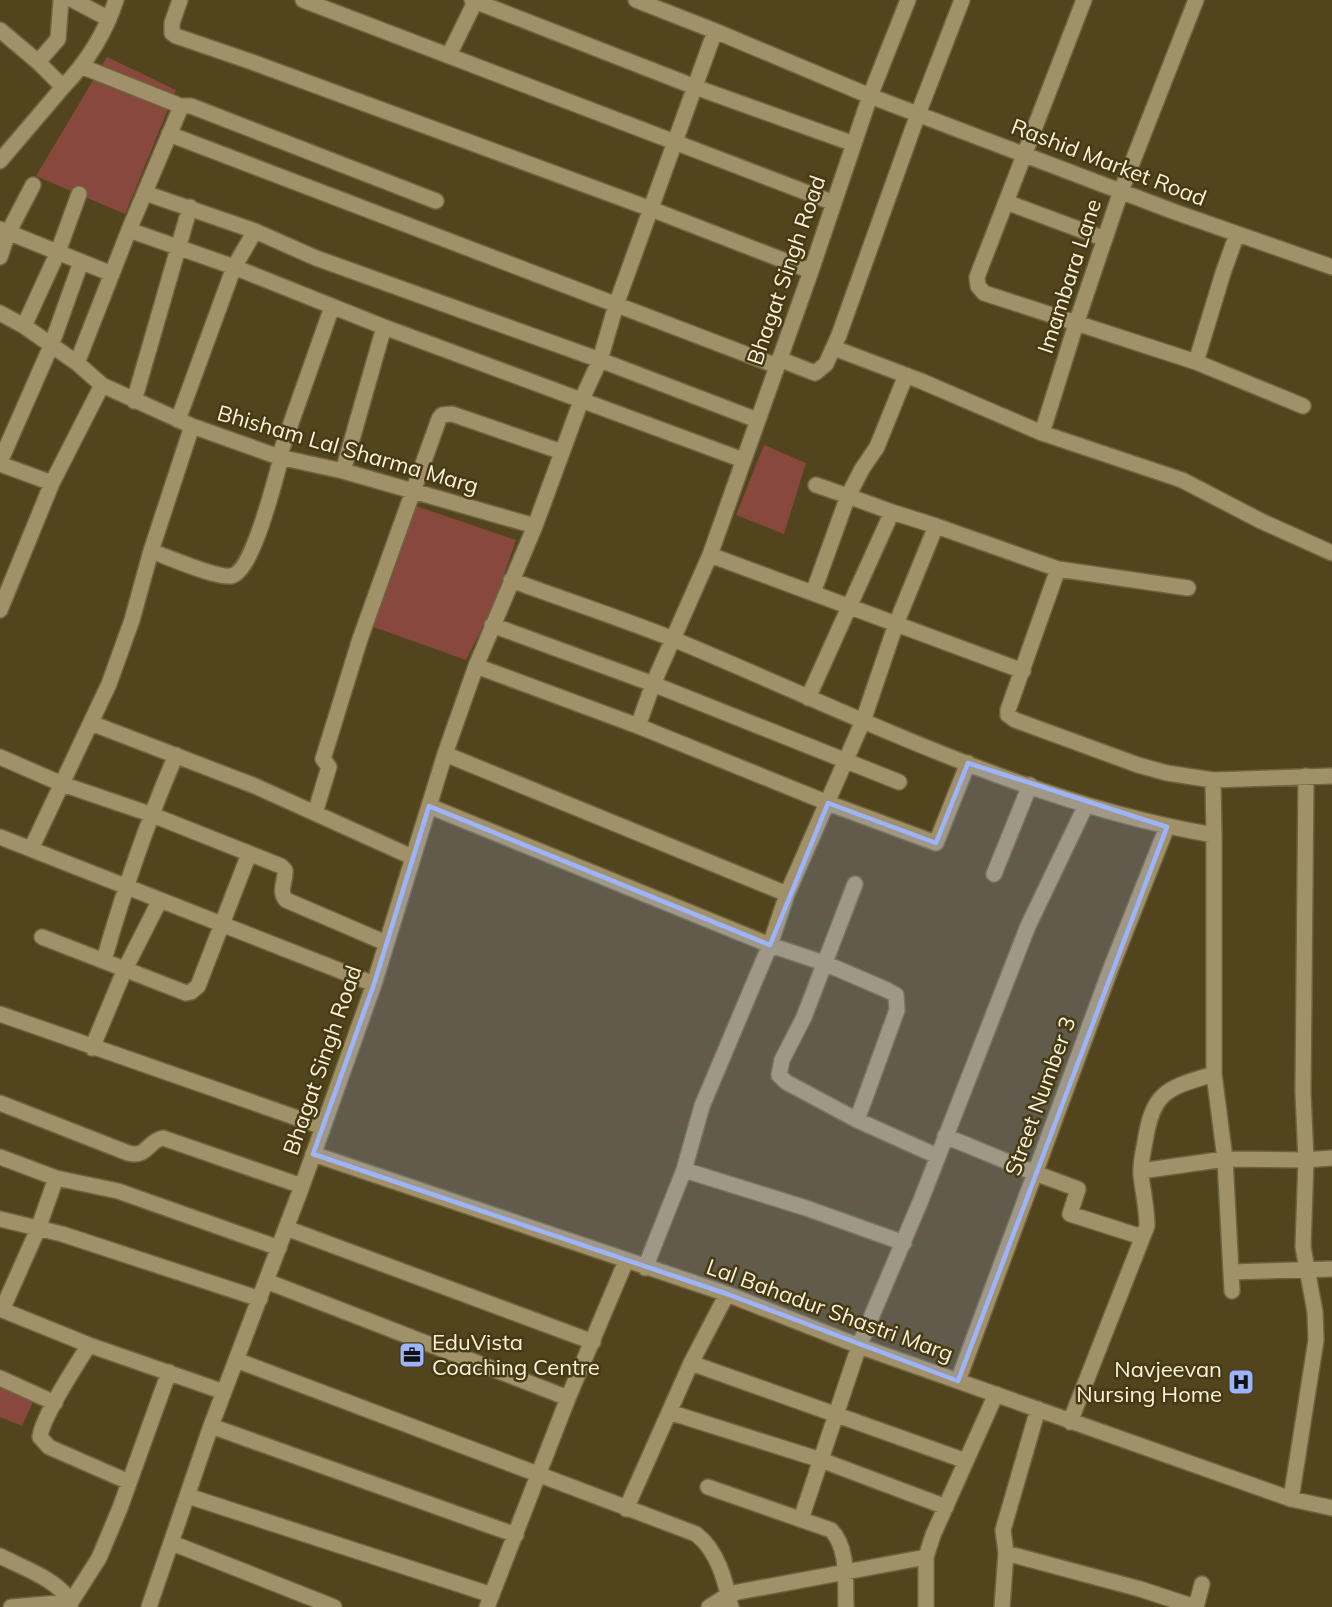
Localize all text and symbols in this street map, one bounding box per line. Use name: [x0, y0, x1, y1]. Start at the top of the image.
street label: Rashid Market Road: [1007, 112, 1211, 212]
street label: Bhagat Singh Road: [740, 172, 832, 368]
street label: Imambara Lane: [1031, 195, 1107, 357]
street label: Bhisham Lal Sharma Marg: [214, 398, 482, 500]
street label: Bhagat Singh Road: [276, 962, 368, 1158]
street label: Street Number 3: [998, 1013, 1082, 1179]
street label: Lal Bahadur Shastri Marg: [703, 1252, 957, 1368]
place label: EduVista Coaching Centre: [432, 1328, 600, 1381]
office icon: EduVista Coaching Centre: [397, 1340, 427, 1370]
place label: Navjeevan Nursing Home: [1076, 1355, 1222, 1408]
hospital icon: Navjeevan Nursing Home: [1226, 1367, 1256, 1397]

